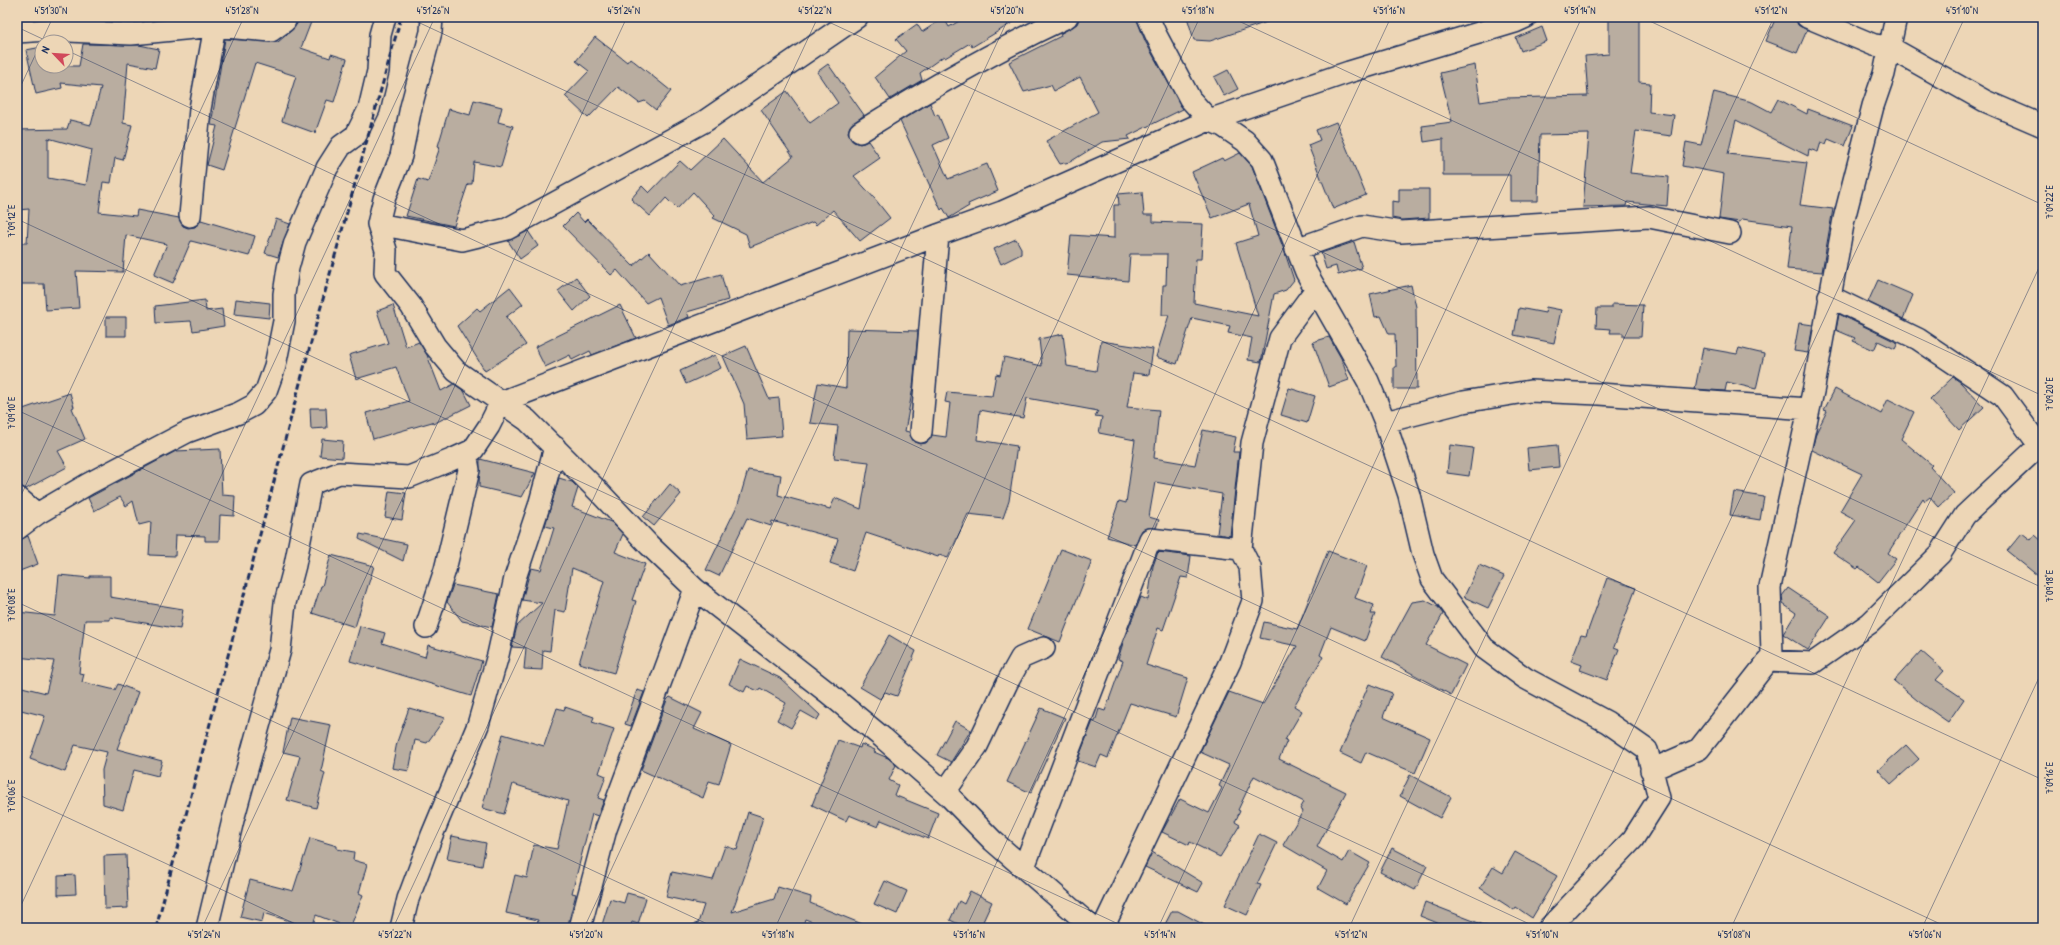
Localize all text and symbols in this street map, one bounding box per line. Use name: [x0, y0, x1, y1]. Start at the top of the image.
text: 4°51'30"N: [35, 4, 67, 17]
text: 4°51'28"N: [226, 4, 258, 17]
text: 4°51'26"N: [417, 4, 449, 17]
text: 4°51'24"N: [608, 4, 640, 17]
text: 4°51'22"N: [798, 4, 832, 17]
text: 4°51'20"N: [990, 4, 1024, 17]
text: 4°51'18"N: [1182, 4, 1214, 17]
text: 4°51'16"N: [1373, 4, 1405, 17]
text: 4°51'14"N: [1564, 4, 1596, 17]
text: 4°51'12"N: [1755, 4, 1787, 17]
text: 4°51'10"N: [1946, 4, 1978, 17]
north arrow: [34, 34, 74, 74]
text: N: [37, 44, 53, 55]
text: 7°09'22"E: [2043, 184, 2056, 219]
text: 7°09'12"E: [5, 204, 18, 237]
text: 7°09'20"E: [2043, 377, 2056, 411]
text: 7°09'10"E: [5, 396, 18, 429]
text: 7°09'18"E: [2043, 569, 2056, 602]
text: 7°09'08"E: [5, 588, 18, 622]
text: 7°09'16"E: [2043, 761, 2056, 794]
text: 7°09'06"E: [5, 779, 18, 812]
text: 4°51'24"N: [188, 928, 220, 941]
text: 4°51'22"N: [378, 928, 412, 941]
text: 4°51'20"N: [569, 928, 603, 941]
text: 4°51'18"N: [762, 928, 794, 941]
text: 4°51'16"N: [953, 928, 985, 941]
text: 4°51'14"N: [1144, 928, 1176, 941]
text: 4°51'12"N: [1335, 928, 1367, 941]
text: 4°51'10"N: [1526, 928, 1558, 941]
text: 4°51'08"N: [1718, 928, 1750, 941]
text: 4°51'06"N: [1909, 928, 1941, 941]

